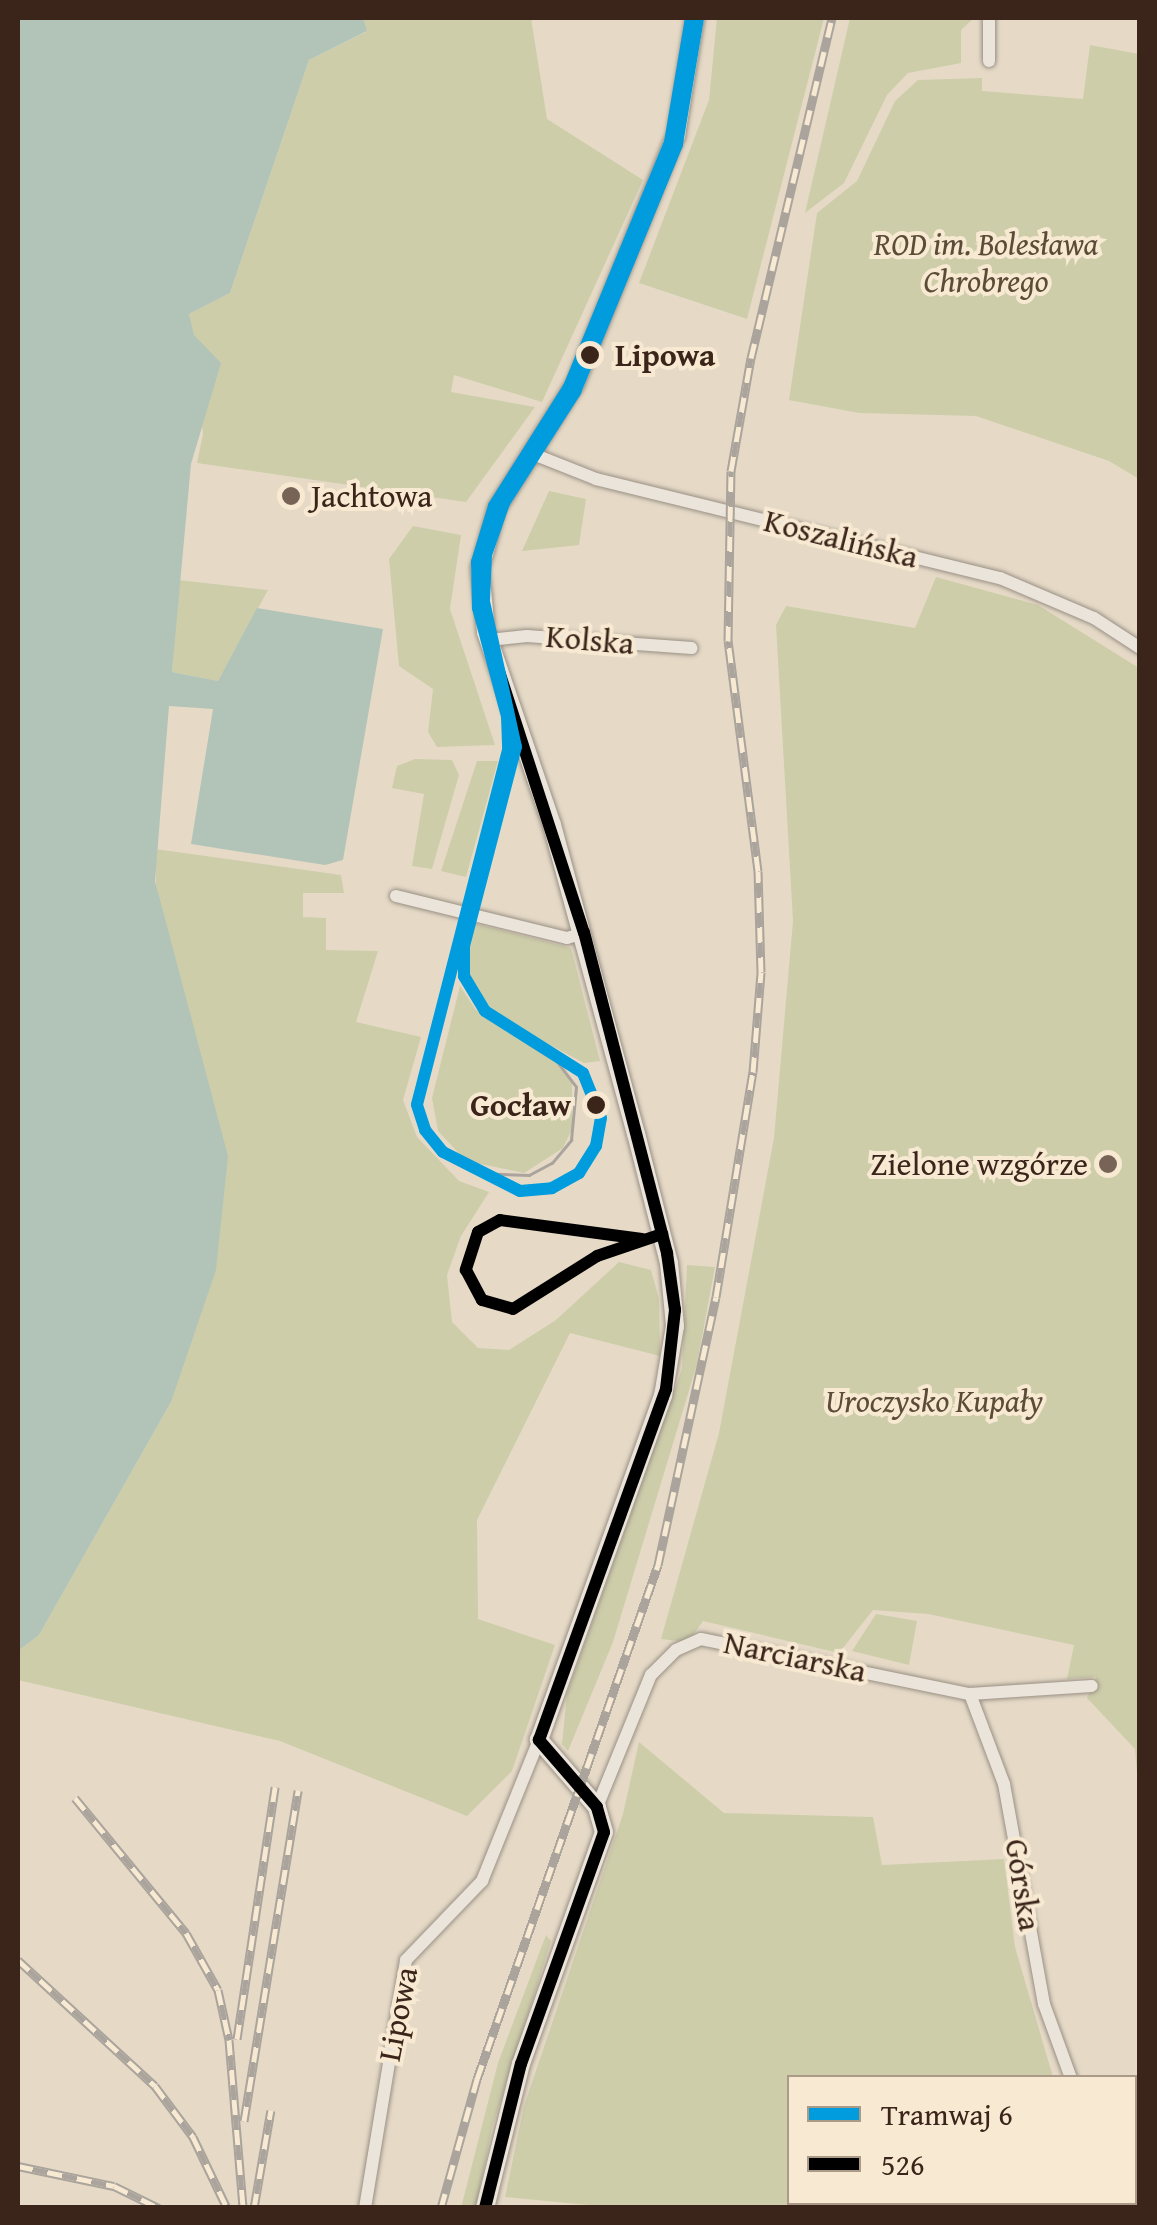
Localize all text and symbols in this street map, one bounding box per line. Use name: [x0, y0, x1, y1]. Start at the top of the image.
park label: ROD im. Bolesława Chrobrego: [874, 226, 1098, 301]
place label: Lipowa: [615, 336, 715, 374]
marker: Lipowa: [574, 339, 606, 371]
place label: Jachtowa: [311, 477, 432, 515]
marker: Jachtowa: [280, 485, 302, 507]
street label: Koszalińska: [760, 501, 922, 577]
street label: Kolska: [544, 617, 636, 663]
place label: Gocław: [470, 1086, 571, 1124]
marker: Gocław: [580, 1089, 612, 1121]
place label: Zielone wzgórze: [871, 1145, 1088, 1183]
marker: Zielone wzgórze: [1097, 1153, 1119, 1175]
park label: Uroczysko Kupały: [825, 1382, 1043, 1420]
street label: Narciarska: [720, 1623, 870, 1691]
street label: Górska: [997, 1836, 1049, 1934]
street label: Lipowa: [370, 1964, 426, 2064]
legend: [787, 2075, 1137, 2205]
text: Tramwaj 6: [881, 2092, 1013, 2136]
text: 526: [881, 2142, 924, 2186]

